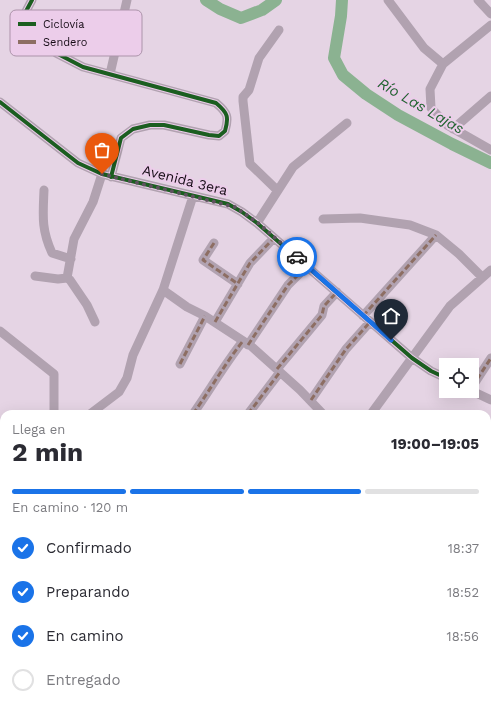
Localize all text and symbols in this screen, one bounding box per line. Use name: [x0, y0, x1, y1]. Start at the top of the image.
legend: [10, 10, 142, 56]
text: Ciclovía: [43, 18, 84, 31]
text: Sendero: [43, 36, 87, 49]
water label: Río Las Lajas: [375, 74, 467, 138]
pin: [85, 133, 119, 174]
icon: bag: [91, 139, 113, 161]
street label: Avenida 3era: [141, 162, 229, 198]
courier: [277, 237, 317, 277]
icon: car: [286, 246, 308, 268]
pin: [374, 299, 408, 340]
icon: home: [380, 305, 402, 327]
map controls: [439, 358, 479, 398]
button: locate: [439, 358, 479, 398]
text: Llega en: [12, 422, 65, 437]
text: 19:00–19:05: [391, 435, 479, 453]
text: 2 min: [12, 437, 83, 467]
text: En camino · 120 m: [12, 500, 128, 515]
icon: check: [12, 537, 34, 559]
text: Confirmado: [46, 539, 132, 557]
text: 18:37: [448, 541, 479, 556]
icon: check: [12, 581, 34, 603]
text: Preparando: [46, 583, 130, 601]
text: 18:52: [447, 585, 479, 600]
icon: check: [12, 625, 34, 647]
text: En camino: [46, 627, 123, 645]
text: 18:56: [447, 629, 479, 644]
text: Entregado: [46, 671, 120, 689]

